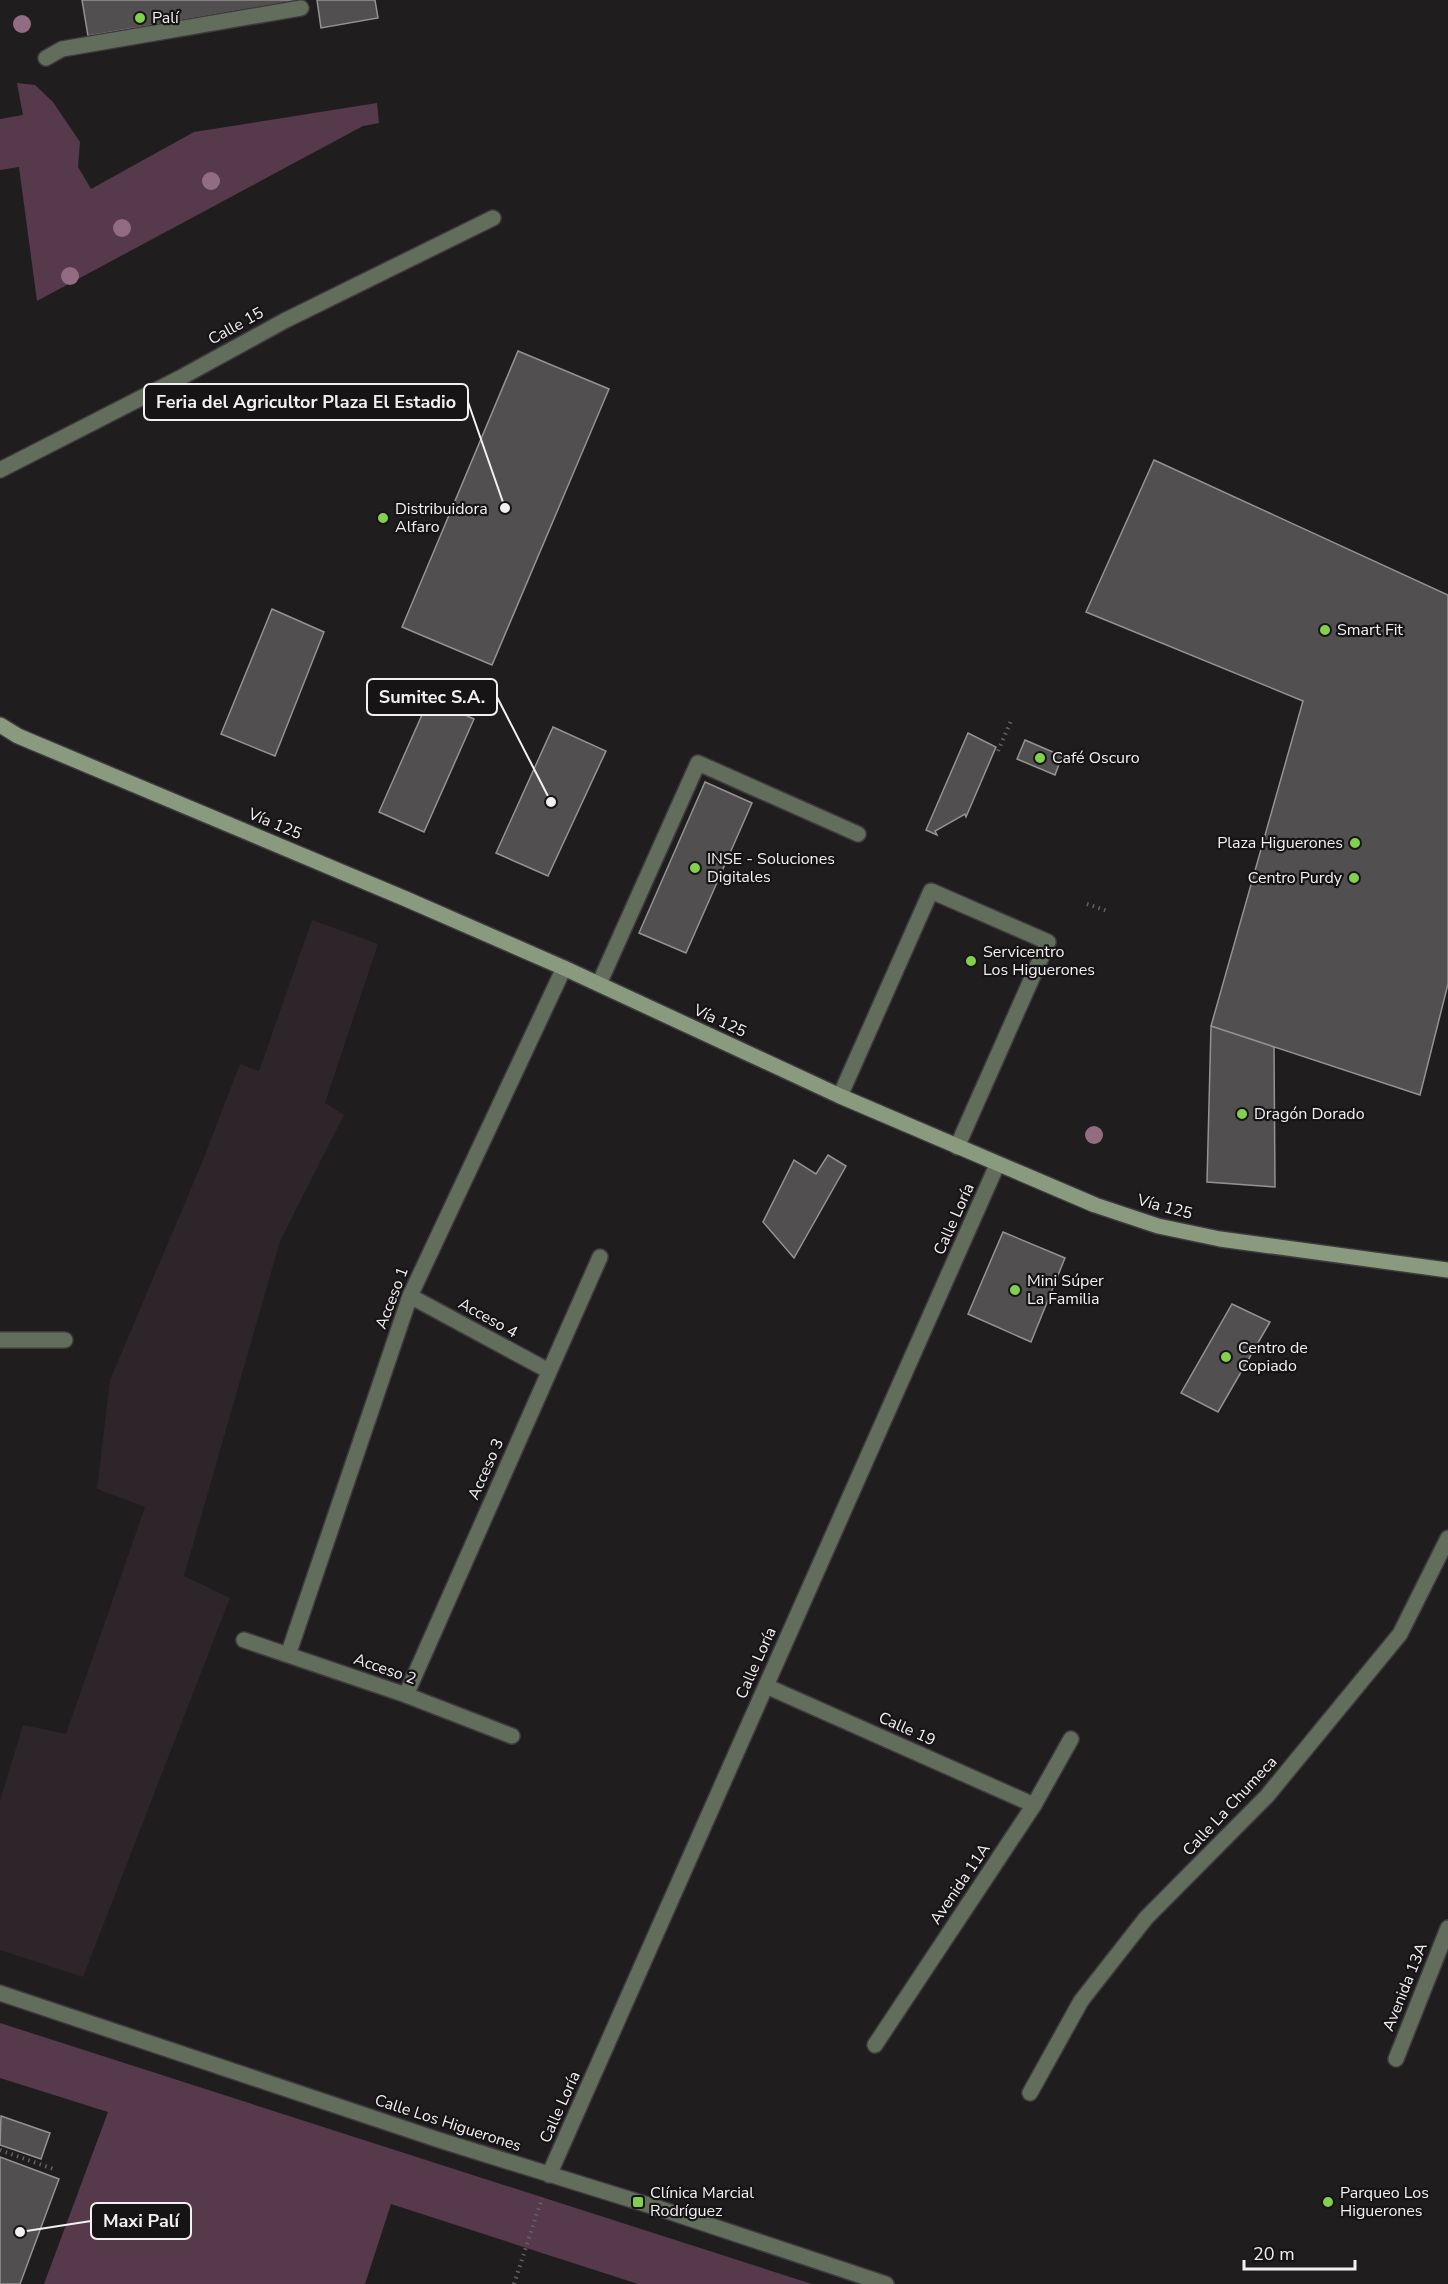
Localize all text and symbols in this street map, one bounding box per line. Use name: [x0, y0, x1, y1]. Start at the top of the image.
place label: Palí: [152, 7, 180, 29]
marker: Palí: [133, 11, 147, 25]
street label: Calle 15: [204, 302, 268, 350]
callout: Feria del Agricultor Plaza El Estadio: [144, 384, 468, 420]
text: Feria del Agricultor Plaza El Estadio: [156, 390, 456, 414]
place label: Distribuidora Alfaro: [395, 498, 488, 538]
marker: Distribuidora Alfaro: [376, 511, 390, 525]
place label: Smart Fit: [1337, 619, 1403, 641]
marker: Smart Fit: [1318, 623, 1332, 637]
callout: Sumitec S.A.: [367, 679, 497, 715]
text: Sumitec S.A.: [379, 685, 485, 709]
place label: Café Oscuro: [1052, 747, 1140, 769]
marker: Café Oscuro: [1033, 751, 1047, 765]
street label: Vía 125: [244, 803, 305, 845]
place label: Plaza Higuerones: [1217, 832, 1343, 854]
marker: Plaza Higuerones: [1348, 836, 1362, 850]
place label: INSE - Soluciones Digitales: [707, 848, 835, 888]
marker: INSE - Soluciones Digitales: [688, 861, 702, 875]
place label: Centro Purdy: [1248, 867, 1343, 889]
marker: Centro Purdy: [1347, 871, 1361, 885]
place label: Servicentro Los Higuerones: [983, 941, 1095, 981]
marker: Servicentro Los Higuerones: [964, 954, 978, 968]
street label: Vía 125: [689, 999, 750, 1043]
place label: Dragón Dorado: [1254, 1103, 1365, 1125]
marker: Dragón Dorado: [1235, 1107, 1249, 1121]
street label: Calle Loría: [928, 1180, 980, 1258]
street label: Vía 125: [1134, 1189, 1195, 1225]
street label: Acceso 1: [370, 1264, 414, 1332]
place label: Mini Súper La Familia: [1027, 1270, 1104, 1310]
marker: Mini Súper La Familia: [1008, 1283, 1022, 1297]
street label: Acceso 4: [454, 1293, 522, 1344]
place label: Centro de Copiado: [1238, 1337, 1308, 1377]
marker: Centro de Copiado: [1219, 1350, 1233, 1364]
street label: Acceso 3: [463, 1435, 509, 1503]
street label: Calle Loría: [730, 1624, 782, 1702]
street label: Acceso 2: [351, 1648, 419, 1690]
street label: Calle 19: [875, 1707, 939, 1751]
street label: Calle La Chumeca: [1178, 1751, 1282, 1861]
street label: Avenida 11A: [925, 1839, 995, 1929]
street label: Avenida 13A: [1377, 1939, 1433, 2034]
street label: Calle Loría: [534, 2068, 586, 2146]
street label: Calle Los Higuerones: [372, 2089, 524, 2157]
place label: Clínica Marcial Rodríguez: [650, 2182, 754, 2222]
place label: Parqueo Los Higuerones: [1340, 2182, 1429, 2222]
marker: Clínica Marcial Rodríguez: [631, 2195, 645, 2209]
marker: Parqueo Los Higuerones: [1321, 2195, 1335, 2209]
callout: Maxi Palí: [91, 2203, 191, 2239]
text: Maxi Palí: [103, 2209, 181, 2233]
scale bar: [1244, 2233, 1355, 2271]
text: 20 m: [1253, 2242, 1295, 2266]

